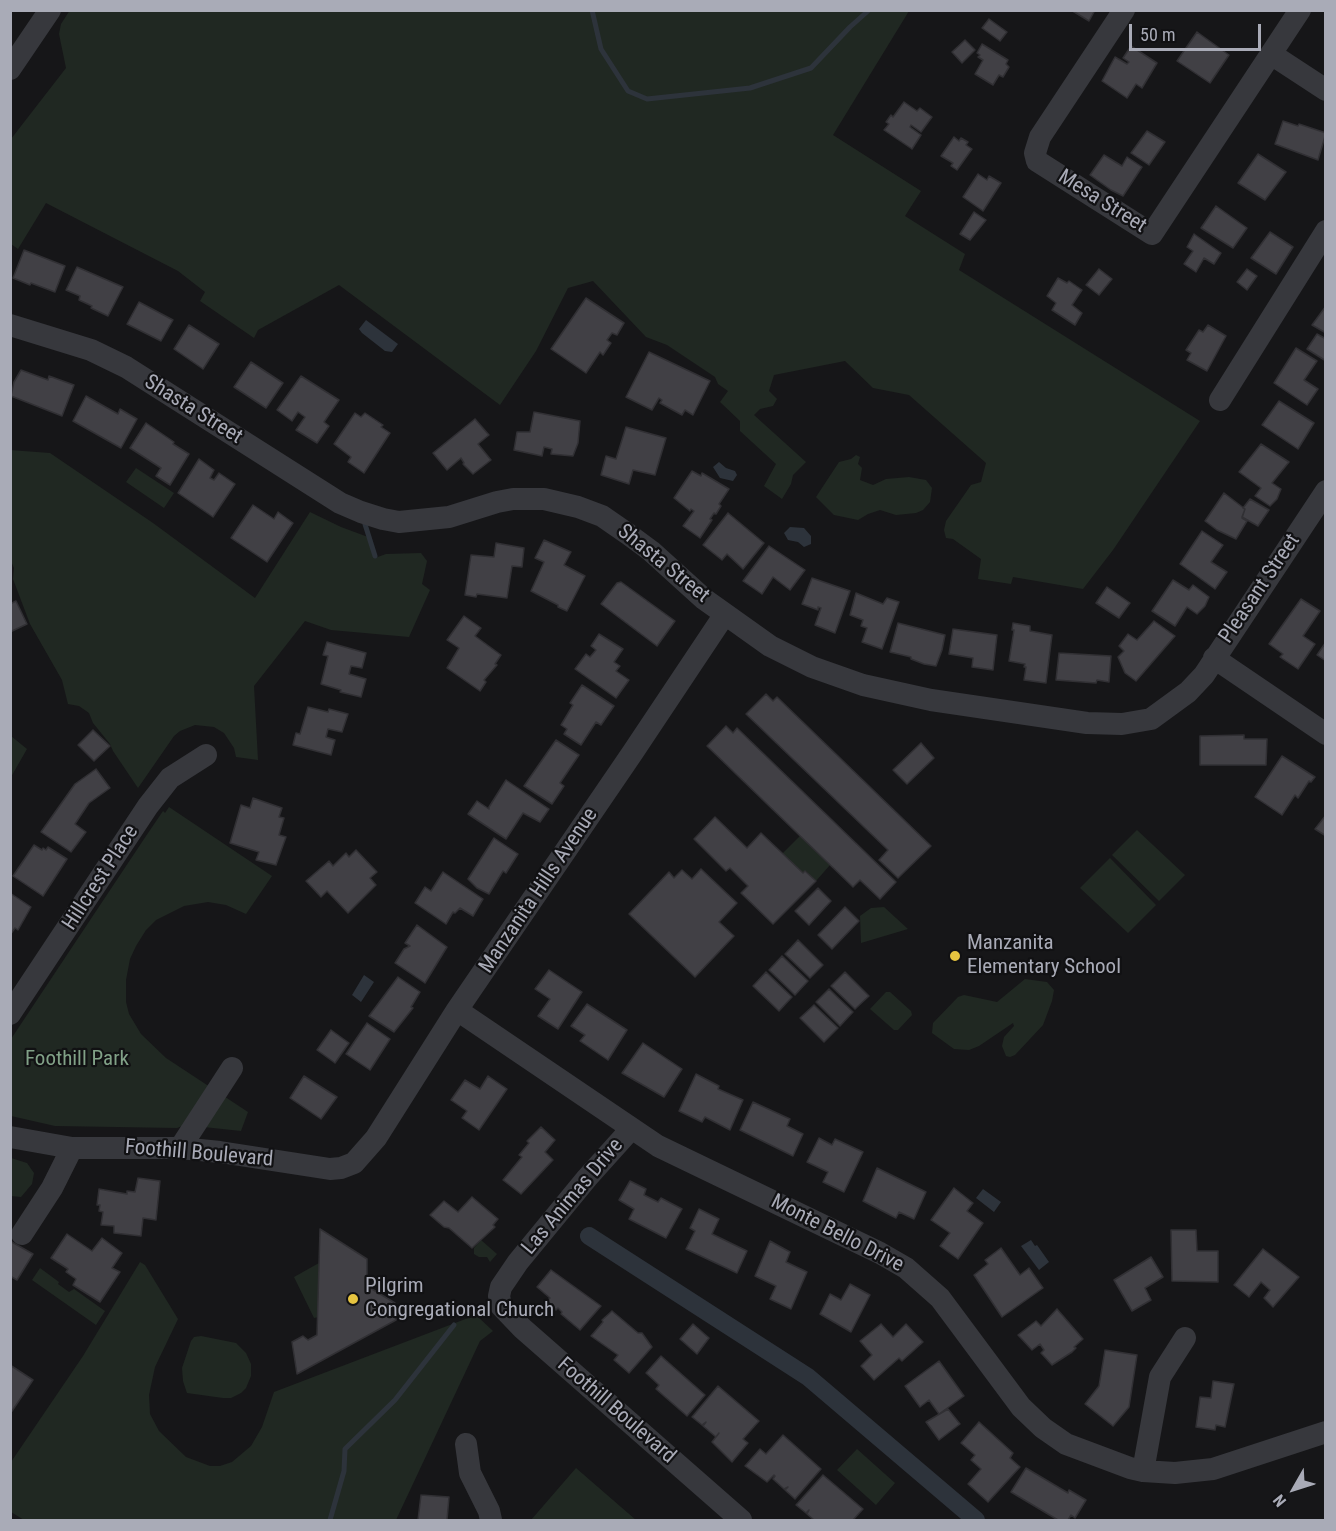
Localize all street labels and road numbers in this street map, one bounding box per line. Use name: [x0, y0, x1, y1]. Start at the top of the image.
street label: Mesa Street: [1053, 165, 1151, 239]
street label: Shasta Street: [139, 370, 247, 450]
street label: Shasta Street: [612, 519, 714, 609]
street label: Pleasant Street: [1214, 530, 1306, 648]
street label: Manzanita Hills Avenue: [474, 804, 604, 978]
street label: Hillcrest Place: [58, 821, 144, 935]
street label: Las Animas Drive: [517, 1134, 629, 1260]
street label: Foothill Boulevard: [124, 1135, 274, 1173]
street label: Monte Bello Drive: [766, 1190, 908, 1278]
street label: Foothill Boulevard: [552, 1353, 680, 1469]

